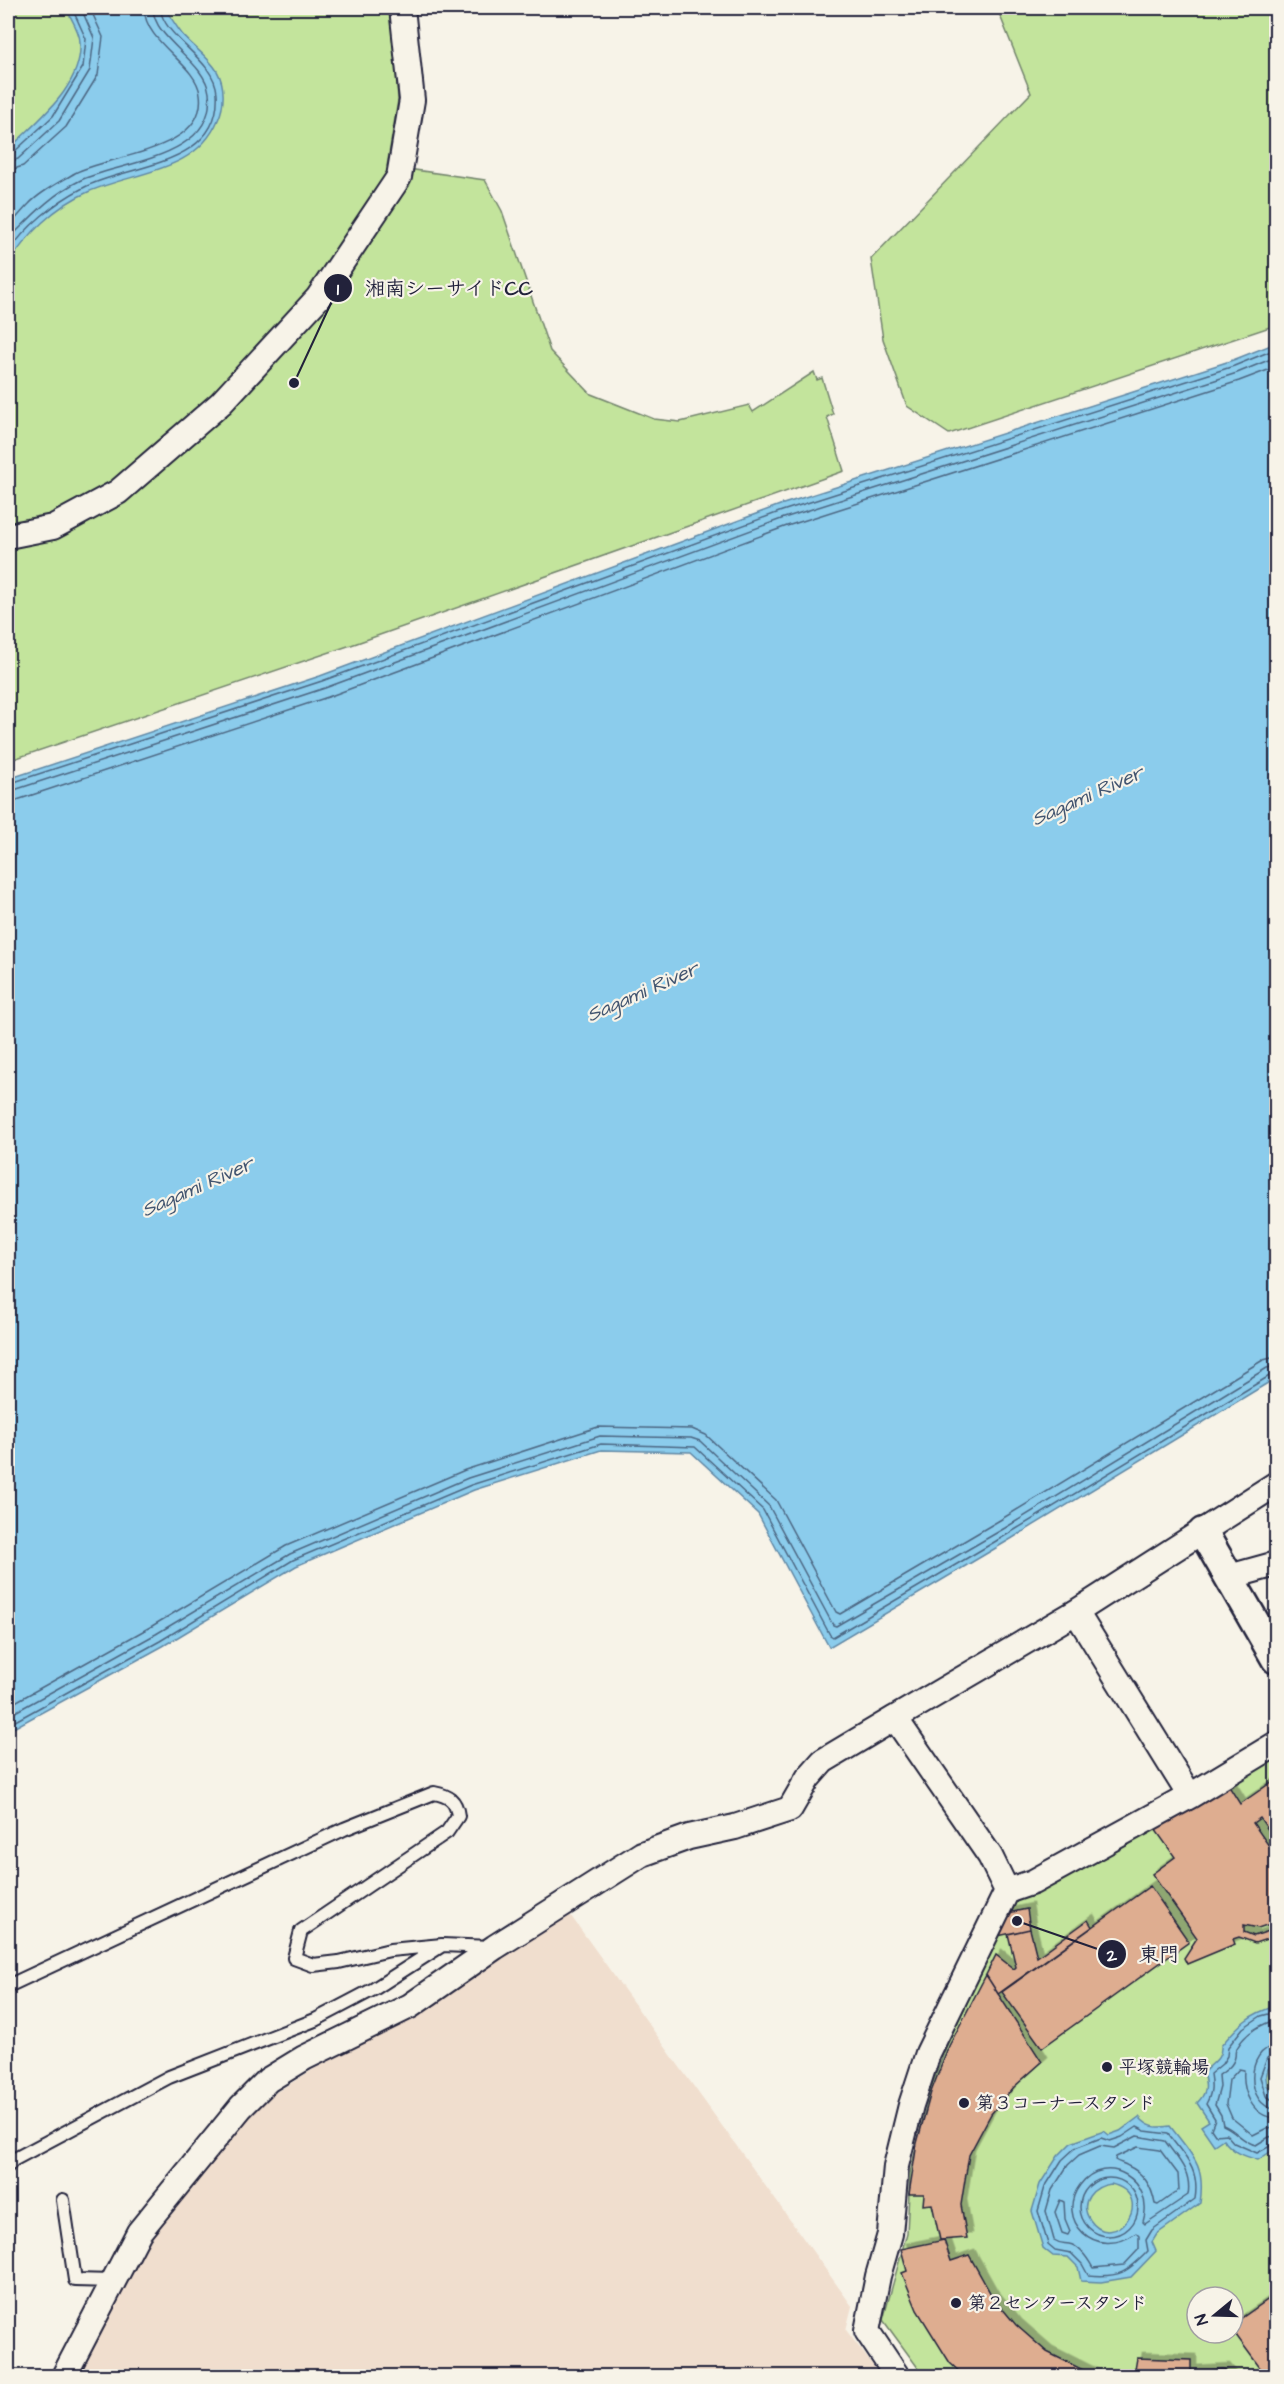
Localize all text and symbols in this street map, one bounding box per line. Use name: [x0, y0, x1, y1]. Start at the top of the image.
callout: 湘南シーサイドCC: [323, 269, 545, 307]
text: 湘南シーサイドCC: [365, 275, 534, 303]
text: 1: [337, 277, 340, 302]
water label: Sagami River: [1027, 758, 1150, 834]
water label: Sagami River: [582, 954, 705, 1030]
water label: Sagami River: [137, 1149, 260, 1225]
callout: 東門: [1097, 1935, 1191, 1973]
text: 東門: [1139, 1941, 1179, 1969]
text: 2: [1106, 1943, 1118, 1968]
place label: 平塚競輪場: [1119, 2055, 1209, 2080]
marker: 平塚競輪場: [1100, 2060, 1114, 2074]
place label: 第３コーナースタンド: [976, 2091, 1155, 2116]
marker: 第３コーナースタンド: [957, 2096, 971, 2110]
north arrow: [1185, 2285, 1245, 2345]
place label: 第２センタースタンド: [968, 2291, 1147, 2316]
marker: 第２センタースタンド: [949, 2296, 963, 2310]
text: N: [1190, 2311, 1214, 2328]

